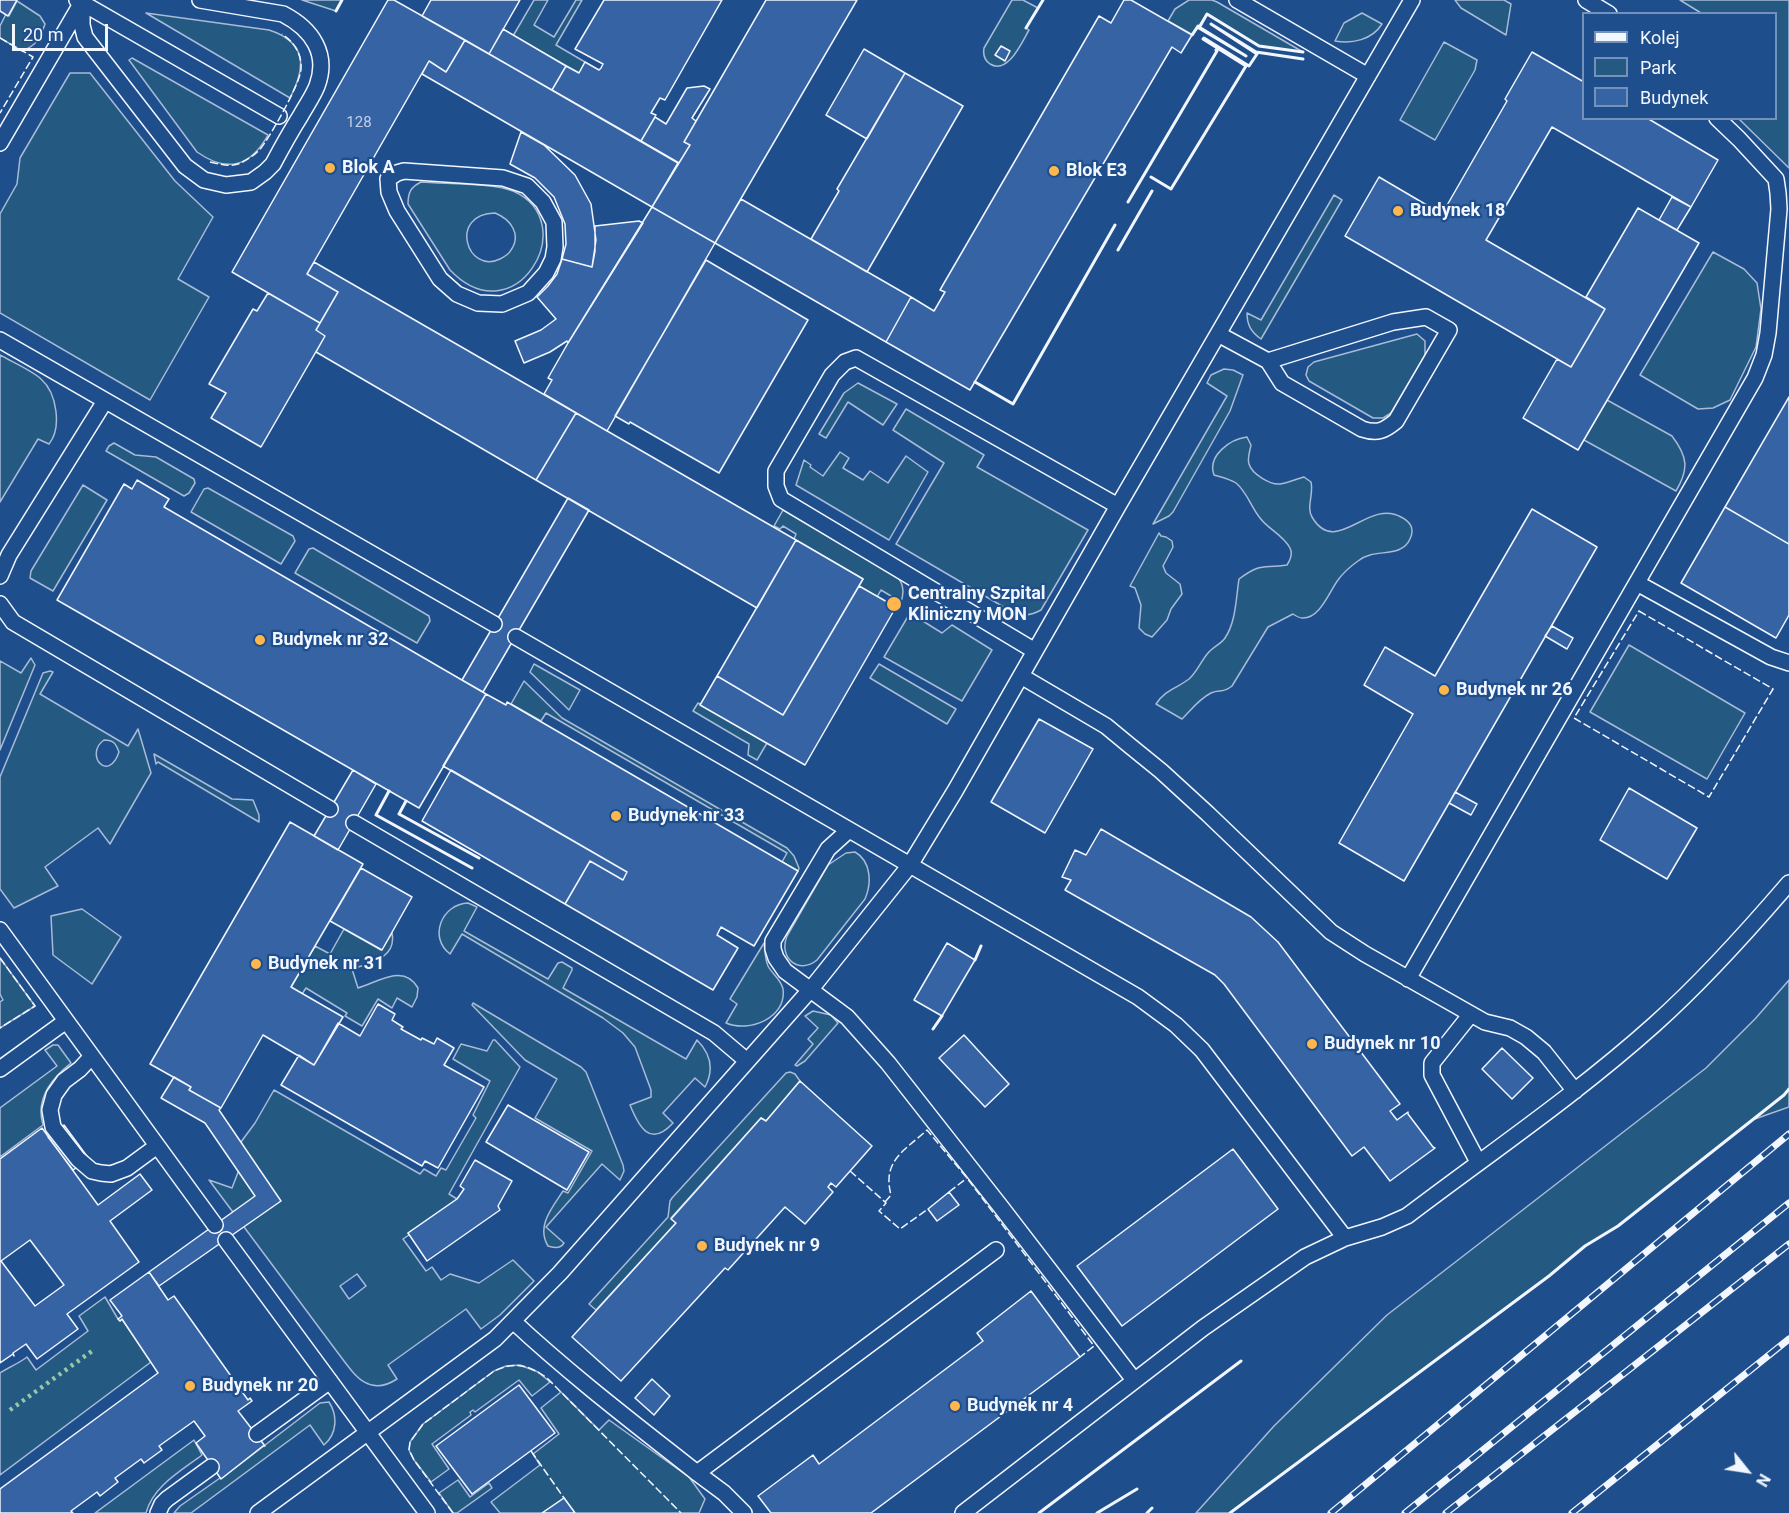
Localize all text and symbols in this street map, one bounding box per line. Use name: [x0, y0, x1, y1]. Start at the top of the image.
scale bar: [15, 12, 111, 50]
legend: [1582, 12, 1777, 120]
text: 20 m: [23, 24, 63, 45]
text: Kolej: [1640, 27, 1680, 48]
text: Park: [1640, 57, 1676, 78]
text: Budynek: [1640, 87, 1708, 108]
house number: 128: [346, 114, 372, 132]
place label: Blok A: [342, 157, 395, 179]
place label: Blok E3: [1066, 160, 1127, 182]
marker: Blok A: [323, 161, 337, 175]
marker: Blok E3: [1047, 164, 1061, 178]
place label: Budynek 18: [1410, 200, 1505, 222]
marker: Budynek 18: [1391, 204, 1405, 218]
place label: Centralny Szpital Kliniczny MON: [908, 583, 1046, 626]
marker: Centralny Szpital Kliniczny MON: [885, 595, 903, 613]
place label: Budynek nr 32: [272, 629, 388, 651]
marker: Budynek nr 32: [253, 633, 267, 647]
place label: Budynek nr 26: [1456, 679, 1572, 701]
marker: Budynek nr 26: [1437, 683, 1451, 697]
place label: Budynek nr 33: [628, 805, 744, 827]
marker: Budynek nr 33: [609, 809, 623, 823]
place label: Budynek nr 31: [268, 953, 384, 975]
marker: Budynek nr 31: [249, 957, 263, 971]
place label: Budynek nr 10: [1324, 1033, 1440, 1055]
marker: Budynek nr 10: [1305, 1037, 1319, 1051]
place label: Budynek nr 9: [714, 1235, 820, 1257]
marker: Budynek nr 9: [695, 1239, 709, 1253]
place label: Budynek nr 20: [202, 1375, 318, 1397]
marker: Budynek nr 20: [183, 1379, 197, 1393]
place label: Budynek nr 4: [967, 1395, 1073, 1417]
marker: Budynek nr 4: [948, 1399, 962, 1413]
north arrow: [1717, 1441, 1777, 1501]
text: N: [1752, 1471, 1774, 1490]

